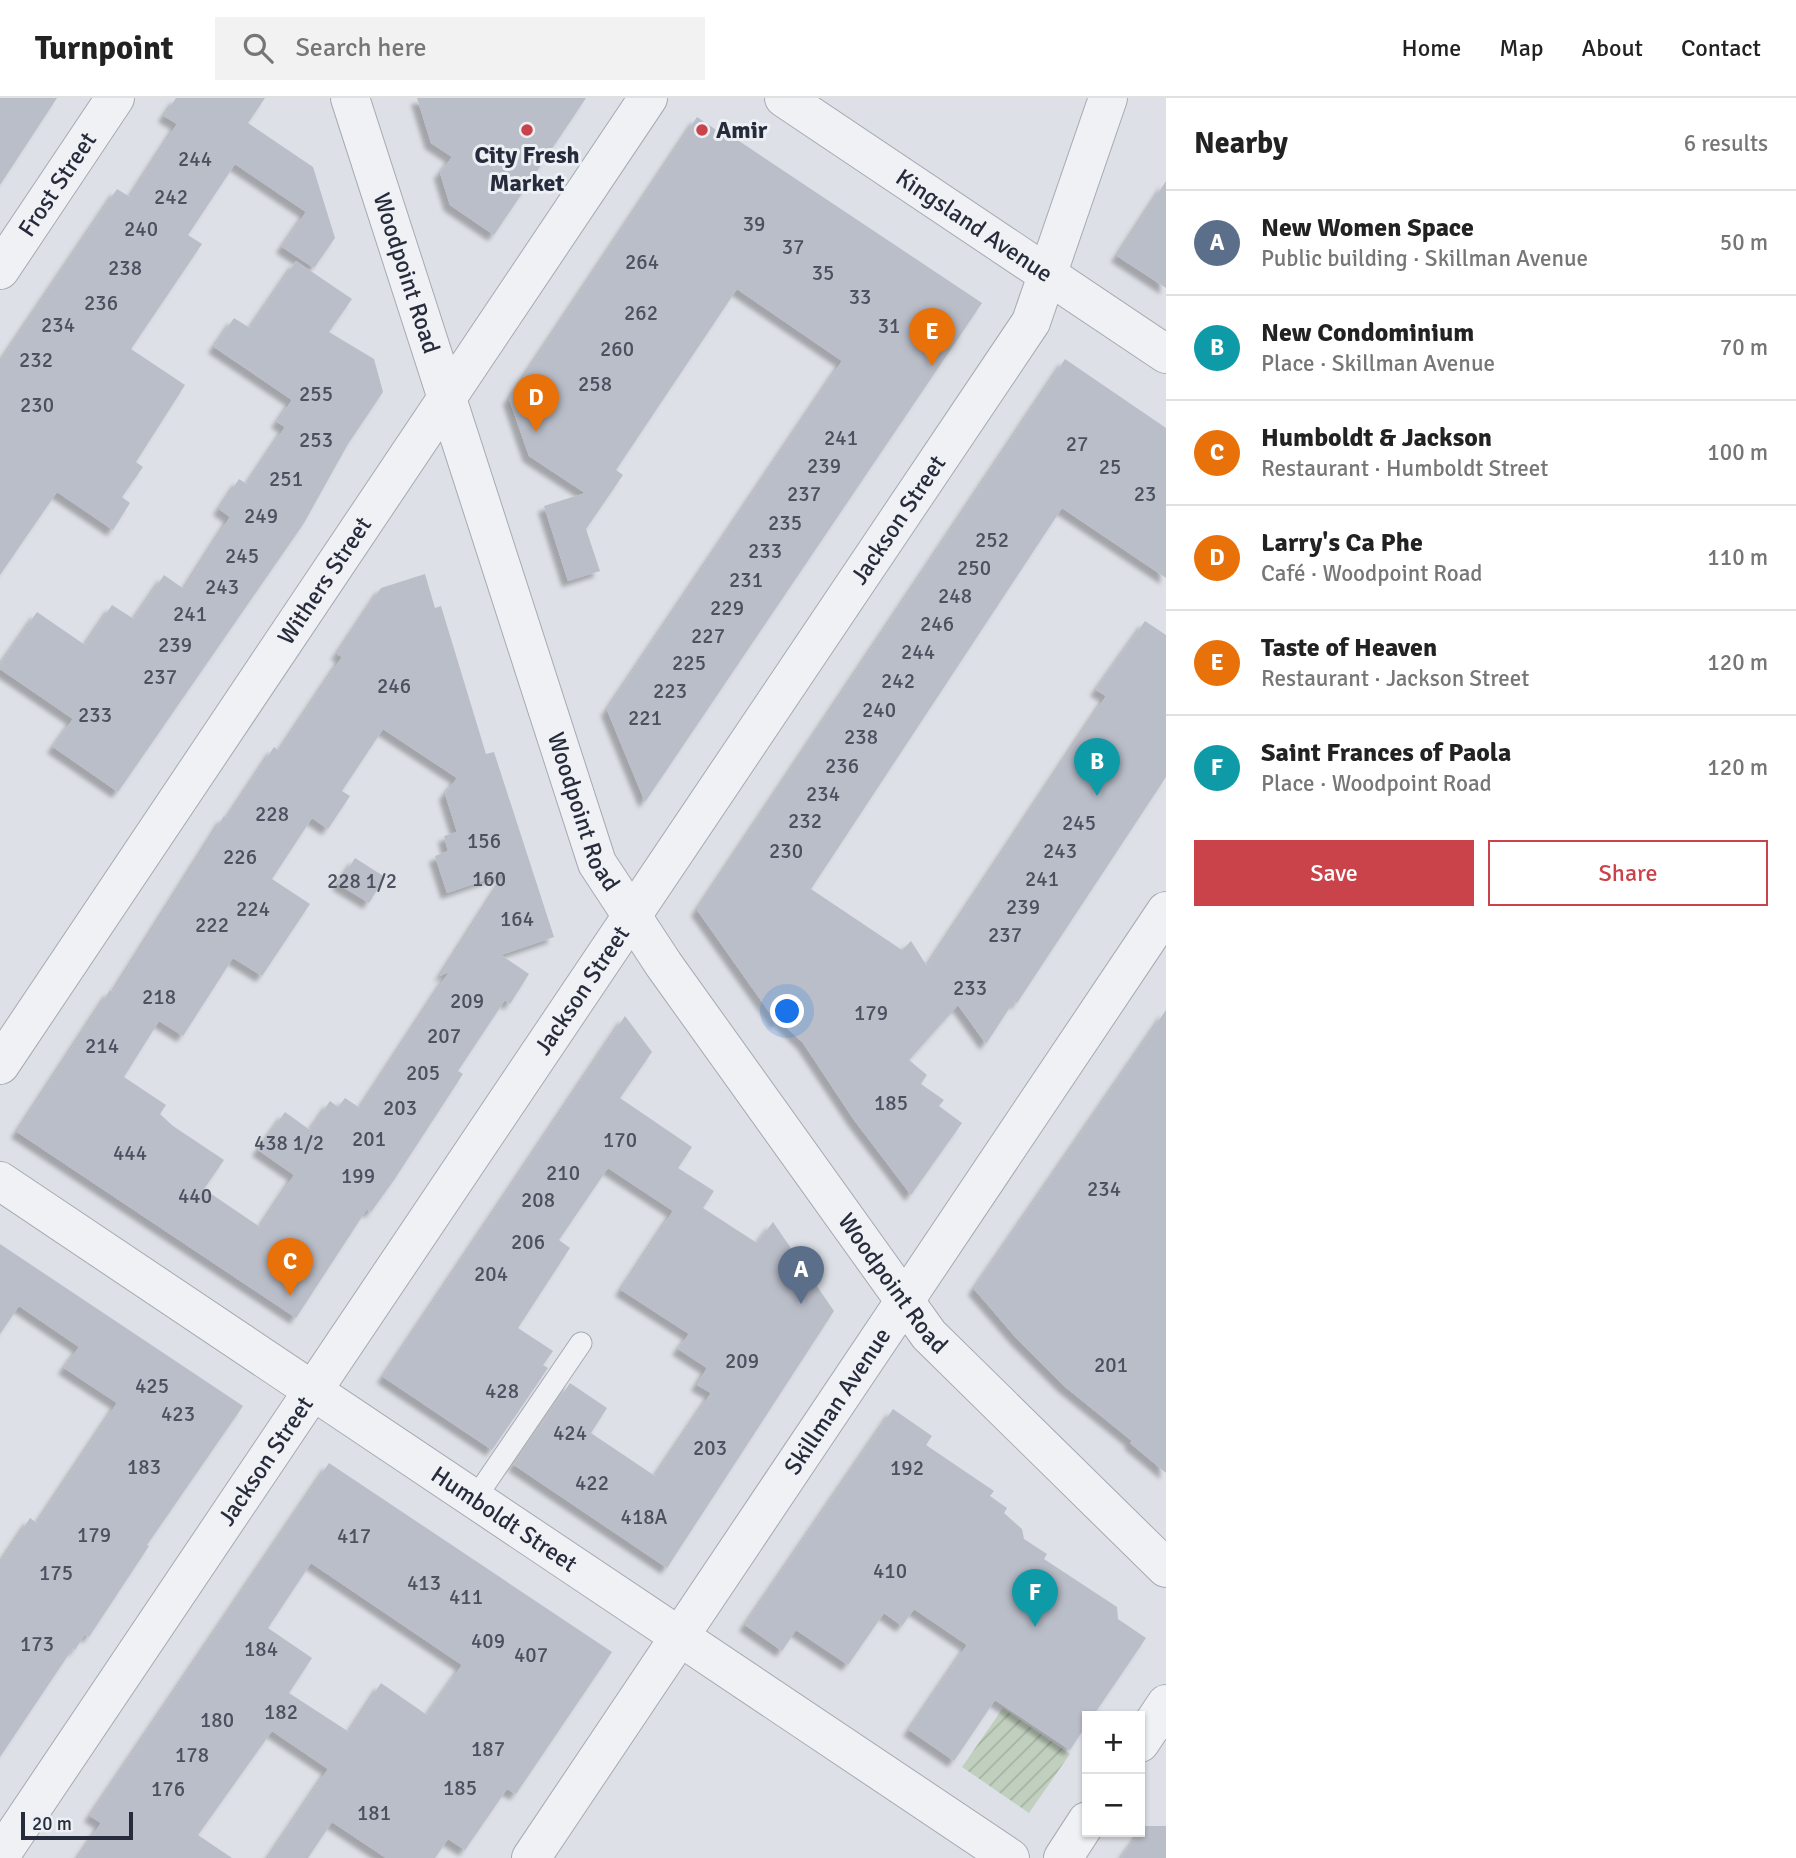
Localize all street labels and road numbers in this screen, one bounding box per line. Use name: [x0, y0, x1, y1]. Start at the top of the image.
street label: Frost Street: [12, 126, 103, 242]
street label: Kingsland Avenue: [890, 162, 1058, 289]
street label: Woodpoint Road: [367, 189, 446, 357]
street label: Jackson Street: [844, 449, 952, 590]
street label: Withers Street: [271, 511, 378, 650]
street label: Woodpoint Road: [541, 729, 626, 897]
street label: Jackson Street: [528, 920, 636, 1061]
street label: Woodpoint Road: [831, 1207, 954, 1360]
street label: Skillman Avenue: [777, 1322, 897, 1480]
street label: Jackson Street: [211, 1391, 320, 1531]
street label: Humboldt Street: [425, 1459, 583, 1579]

